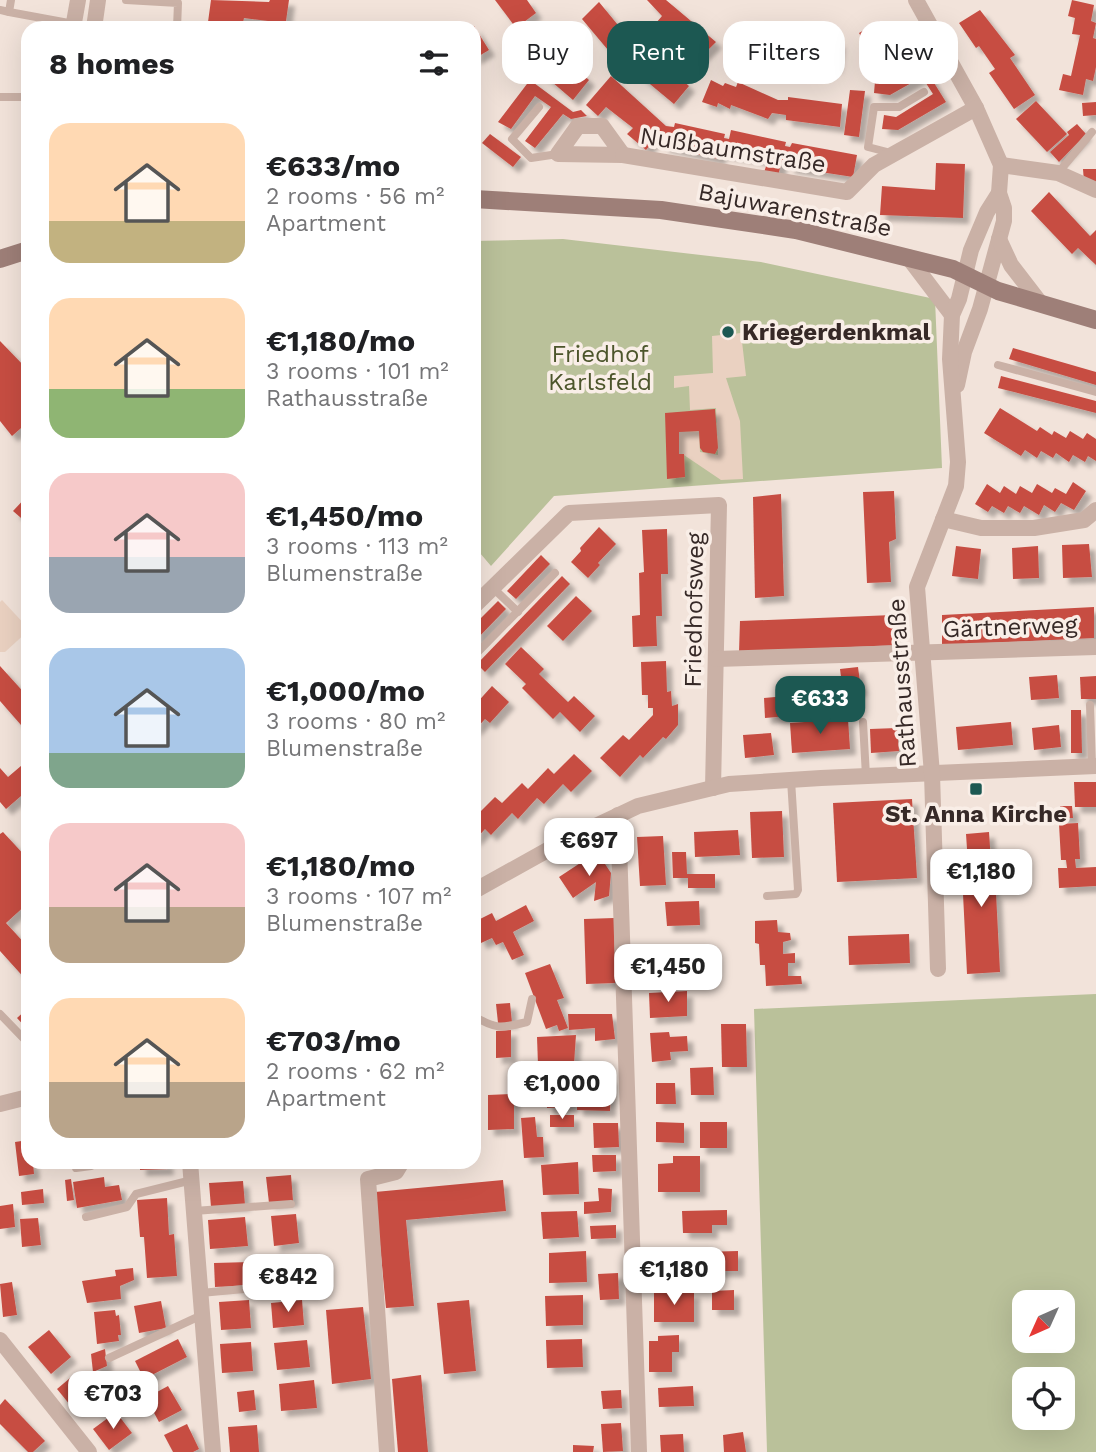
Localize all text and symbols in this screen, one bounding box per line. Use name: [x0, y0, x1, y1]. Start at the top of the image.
chip: Buy: [502, 21, 593, 84]
chip: Rent: [607, 21, 709, 84]
chip: Filters: [723, 21, 845, 84]
chip: New: [859, 21, 958, 84]
icon: filters: [415, 44, 453, 82]
text: 8 homes: [49, 46, 175, 81]
street label: Nußbaumstraße: [638, 121, 828, 179]
text: €633/mo: [266, 148, 400, 183]
icon: home: [105, 151, 189, 235]
street label: Bajuwarenstraße: [696, 178, 894, 242]
text: 2 rooms · 56 m²: [266, 183, 444, 210]
text: Apartment: [266, 210, 386, 237]
place label: Kriegerdenkmal: [742, 318, 931, 346]
text: €1,180/mo: [266, 323, 415, 358]
marker: Kriegerdenkmal: [720, 324, 736, 340]
icon: home: [105, 326, 189, 410]
park label: Friedhof Karlsfeld: [548, 340, 652, 396]
text: 3 rooms · 101 m²: [266, 358, 449, 385]
text: Rathausstraße: [266, 385, 428, 412]
text: €1,450/mo: [266, 498, 423, 533]
icon: home: [105, 501, 189, 585]
street label: Friedhofsweg: [679, 532, 709, 688]
text: 3 rooms · 113 m²: [266, 533, 448, 560]
text: Blumenstraße: [266, 560, 423, 587]
street label: Rathausstraße: [882, 598, 922, 768]
street label: Gärtnerweg: [942, 611, 1078, 643]
text: €1,000/mo: [266, 673, 425, 708]
icon: home: [105, 676, 189, 760]
pin: €633: [779, 676, 861, 736]
text: €633: [791, 685, 849, 712]
text: 3 rooms · 80 m²: [266, 708, 445, 735]
text: Blumenstraße: [266, 735, 423, 762]
marker: St. Anna Kirche: [968, 781, 984, 797]
place label: St. Anna Kirche: [885, 800, 1067, 828]
pin: €697: [548, 818, 630, 878]
text: €697: [560, 827, 618, 854]
text: €1,180/mo: [266, 848, 415, 883]
pin: €1,180: [924, 850, 1038, 909]
icon: home: [105, 851, 189, 935]
text: €1,180: [946, 858, 1016, 885]
text: 3 rooms · 107 m²: [266, 883, 452, 910]
text: Blumenstraße: [266, 910, 423, 937]
pin: €1,450: [611, 944, 725, 1004]
text: €1,450: [630, 953, 706, 980]
text: €703/mo: [266, 1023, 401, 1058]
icon: home: [105, 1026, 189, 1110]
text: 2 rooms · 62 m²: [266, 1058, 444, 1085]
pin: €1,000: [505, 1062, 619, 1121]
text: €1,000: [524, 1070, 600, 1097]
text: Apartment: [266, 1085, 386, 1112]
pin: €1,180: [617, 1248, 731, 1307]
pin: €842: [247, 1254, 329, 1314]
text: €1,180: [639, 1256, 709, 1283]
text: €842: [259, 1263, 317, 1290]
north arrow: [1012, 1290, 1074, 1353]
map controls: [1012, 1290, 1075, 1430]
button: locate: [1012, 1367, 1075, 1430]
pin: €703: [72, 1372, 154, 1431]
text: €703: [84, 1380, 142, 1407]

